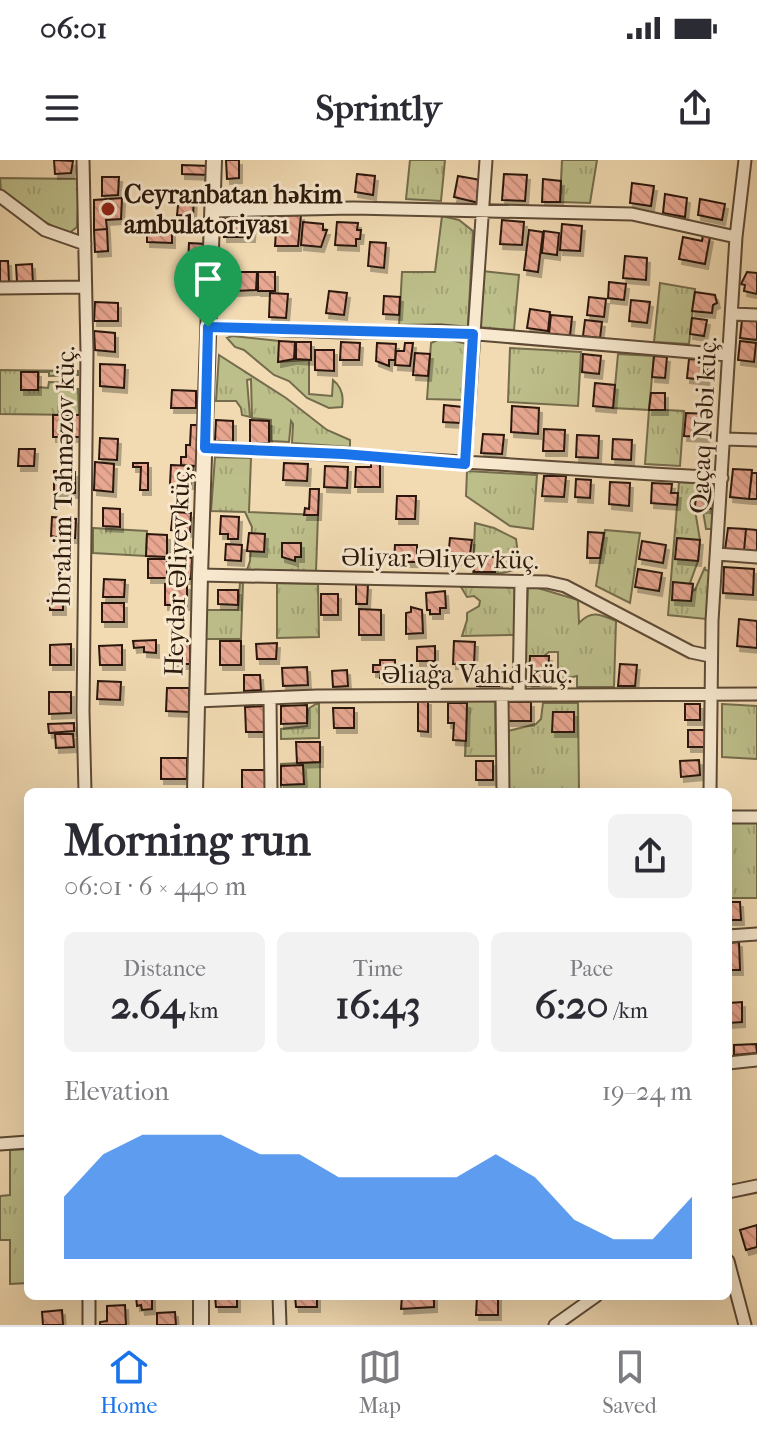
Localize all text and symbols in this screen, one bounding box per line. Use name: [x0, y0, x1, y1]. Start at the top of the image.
text: 06:01: [40, 11, 107, 46]
icon: menu: [40, 86, 84, 130]
icon: share: [673, 86, 717, 130]
text: Sprintly: [316, 87, 441, 129]
place label: Ceyranbatan həkim ambulatoriyası: [124, 179, 343, 240]
marker: Ceyranbatan həkim ambulatoriyası: [99, 200, 117, 218]
pin: [174, 245, 242, 327]
icon: arrive: [186, 257, 230, 301]
street label: Qaçaq Nəbi küç.: [683, 336, 724, 514]
street label: İbrahim Təhməzov küç.: [45, 346, 81, 606]
street label: Heydər Əliyev küç.: [158, 465, 197, 677]
street label: Əliyar Əliyev küç.: [341, 541, 539, 576]
street label: Əliağa Vahid küç.: [382, 659, 572, 690]
button: share: [608, 814, 692, 898]
text: Morning run: [64, 815, 311, 866]
text: 06:01 · 6 × 440 m: [64, 871, 246, 902]
text: Distance: [123, 956, 206, 982]
text: Time: [353, 956, 403, 982]
text: Pace: [569, 956, 613, 982]
text: 2.64: [111, 982, 184, 1028]
text: 16:43: [335, 982, 421, 1028]
text: 6:20: [534, 982, 608, 1028]
text: km: [184, 998, 219, 1024]
text: /km: [608, 998, 648, 1024]
text: Elevation: [64, 1076, 169, 1107]
text: 19–24 m: [602, 1076, 692, 1107]
tab: Home: [100, 1345, 157, 1419]
tab: Map: [358, 1345, 402, 1419]
tab: Saved: [602, 1345, 657, 1419]

